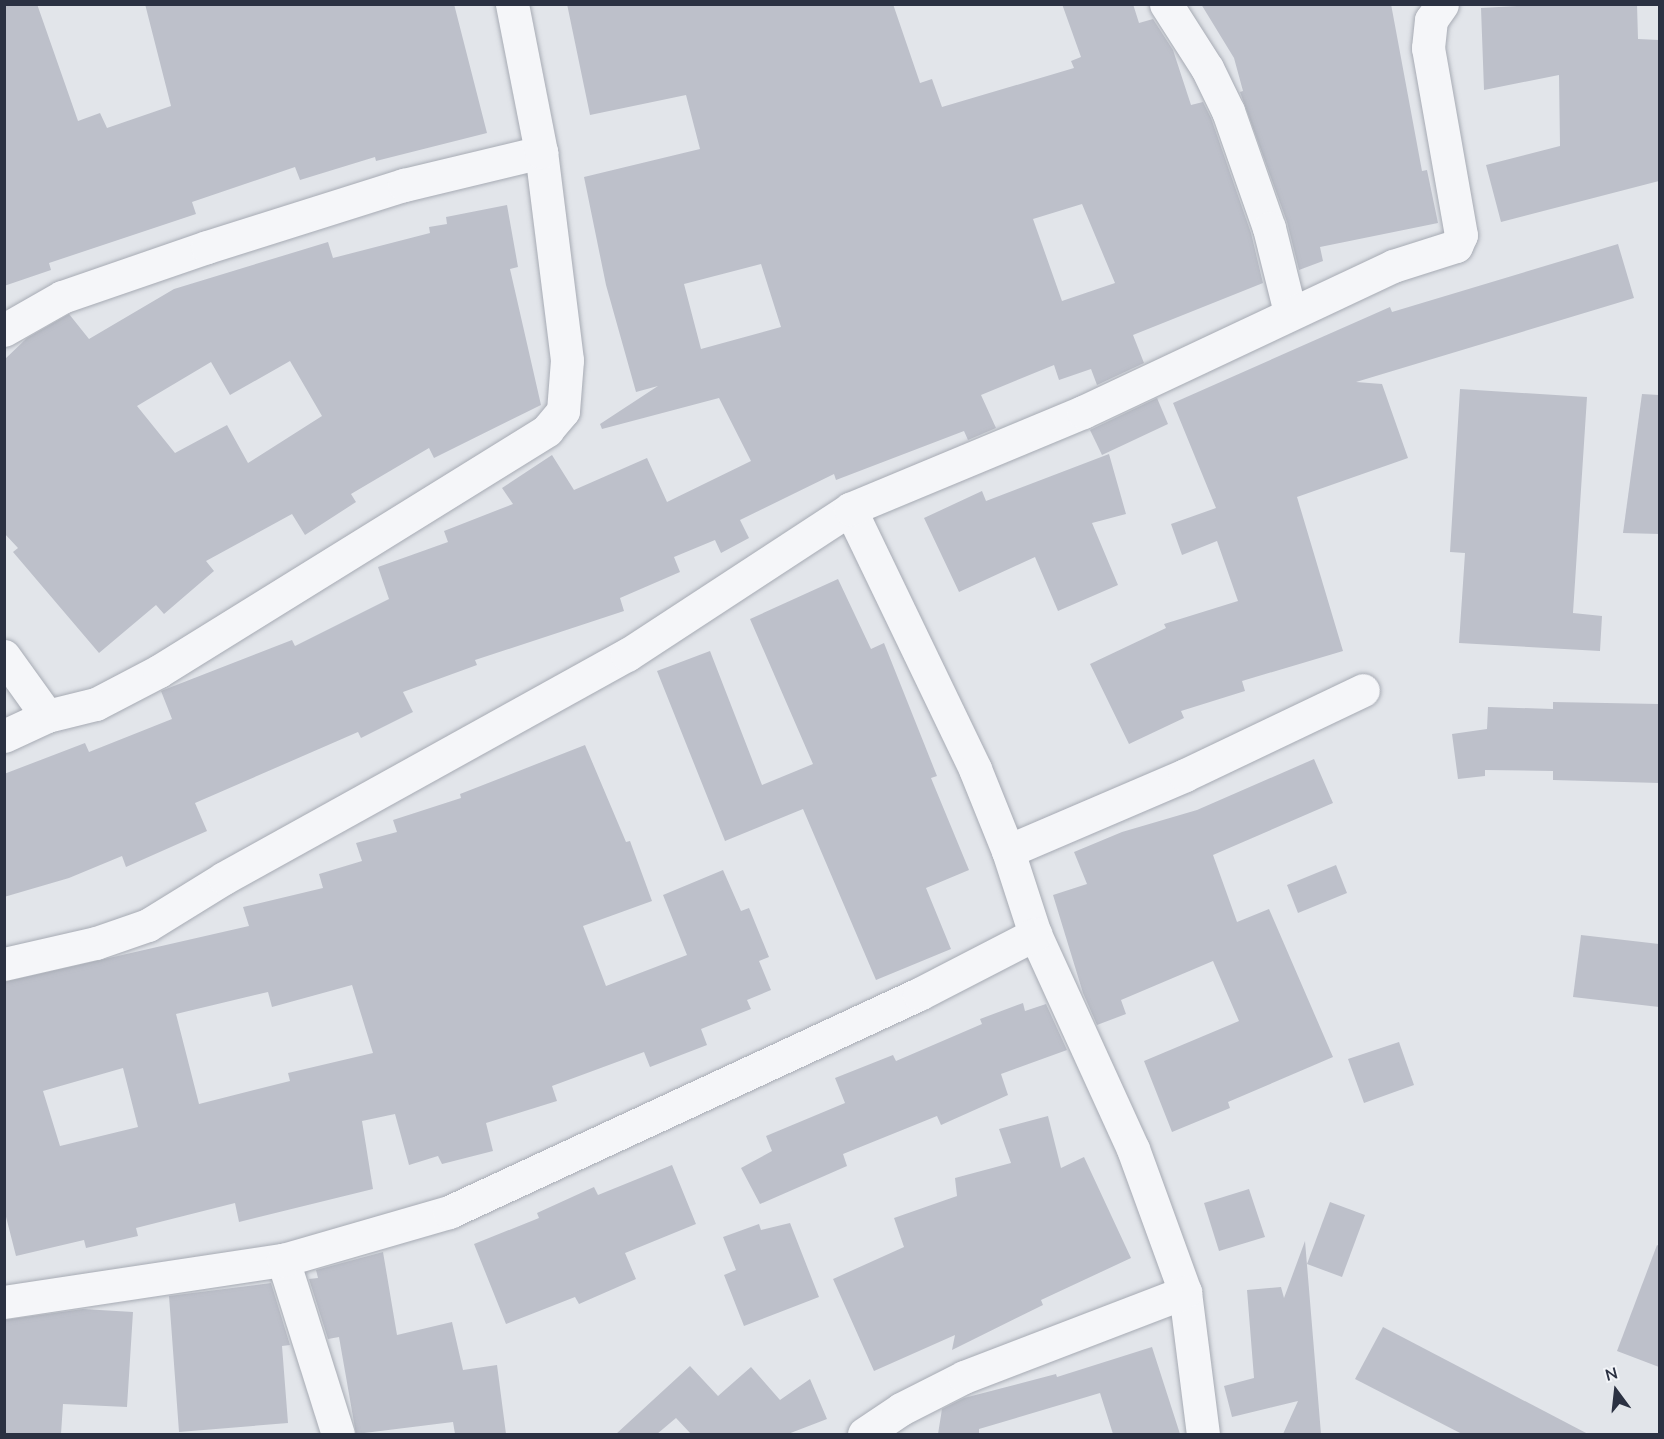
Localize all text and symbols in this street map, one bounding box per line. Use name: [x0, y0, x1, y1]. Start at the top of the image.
north arrow: [1586, 1361, 1646, 1421]
text: N: [1603, 1362, 1620, 1385]

